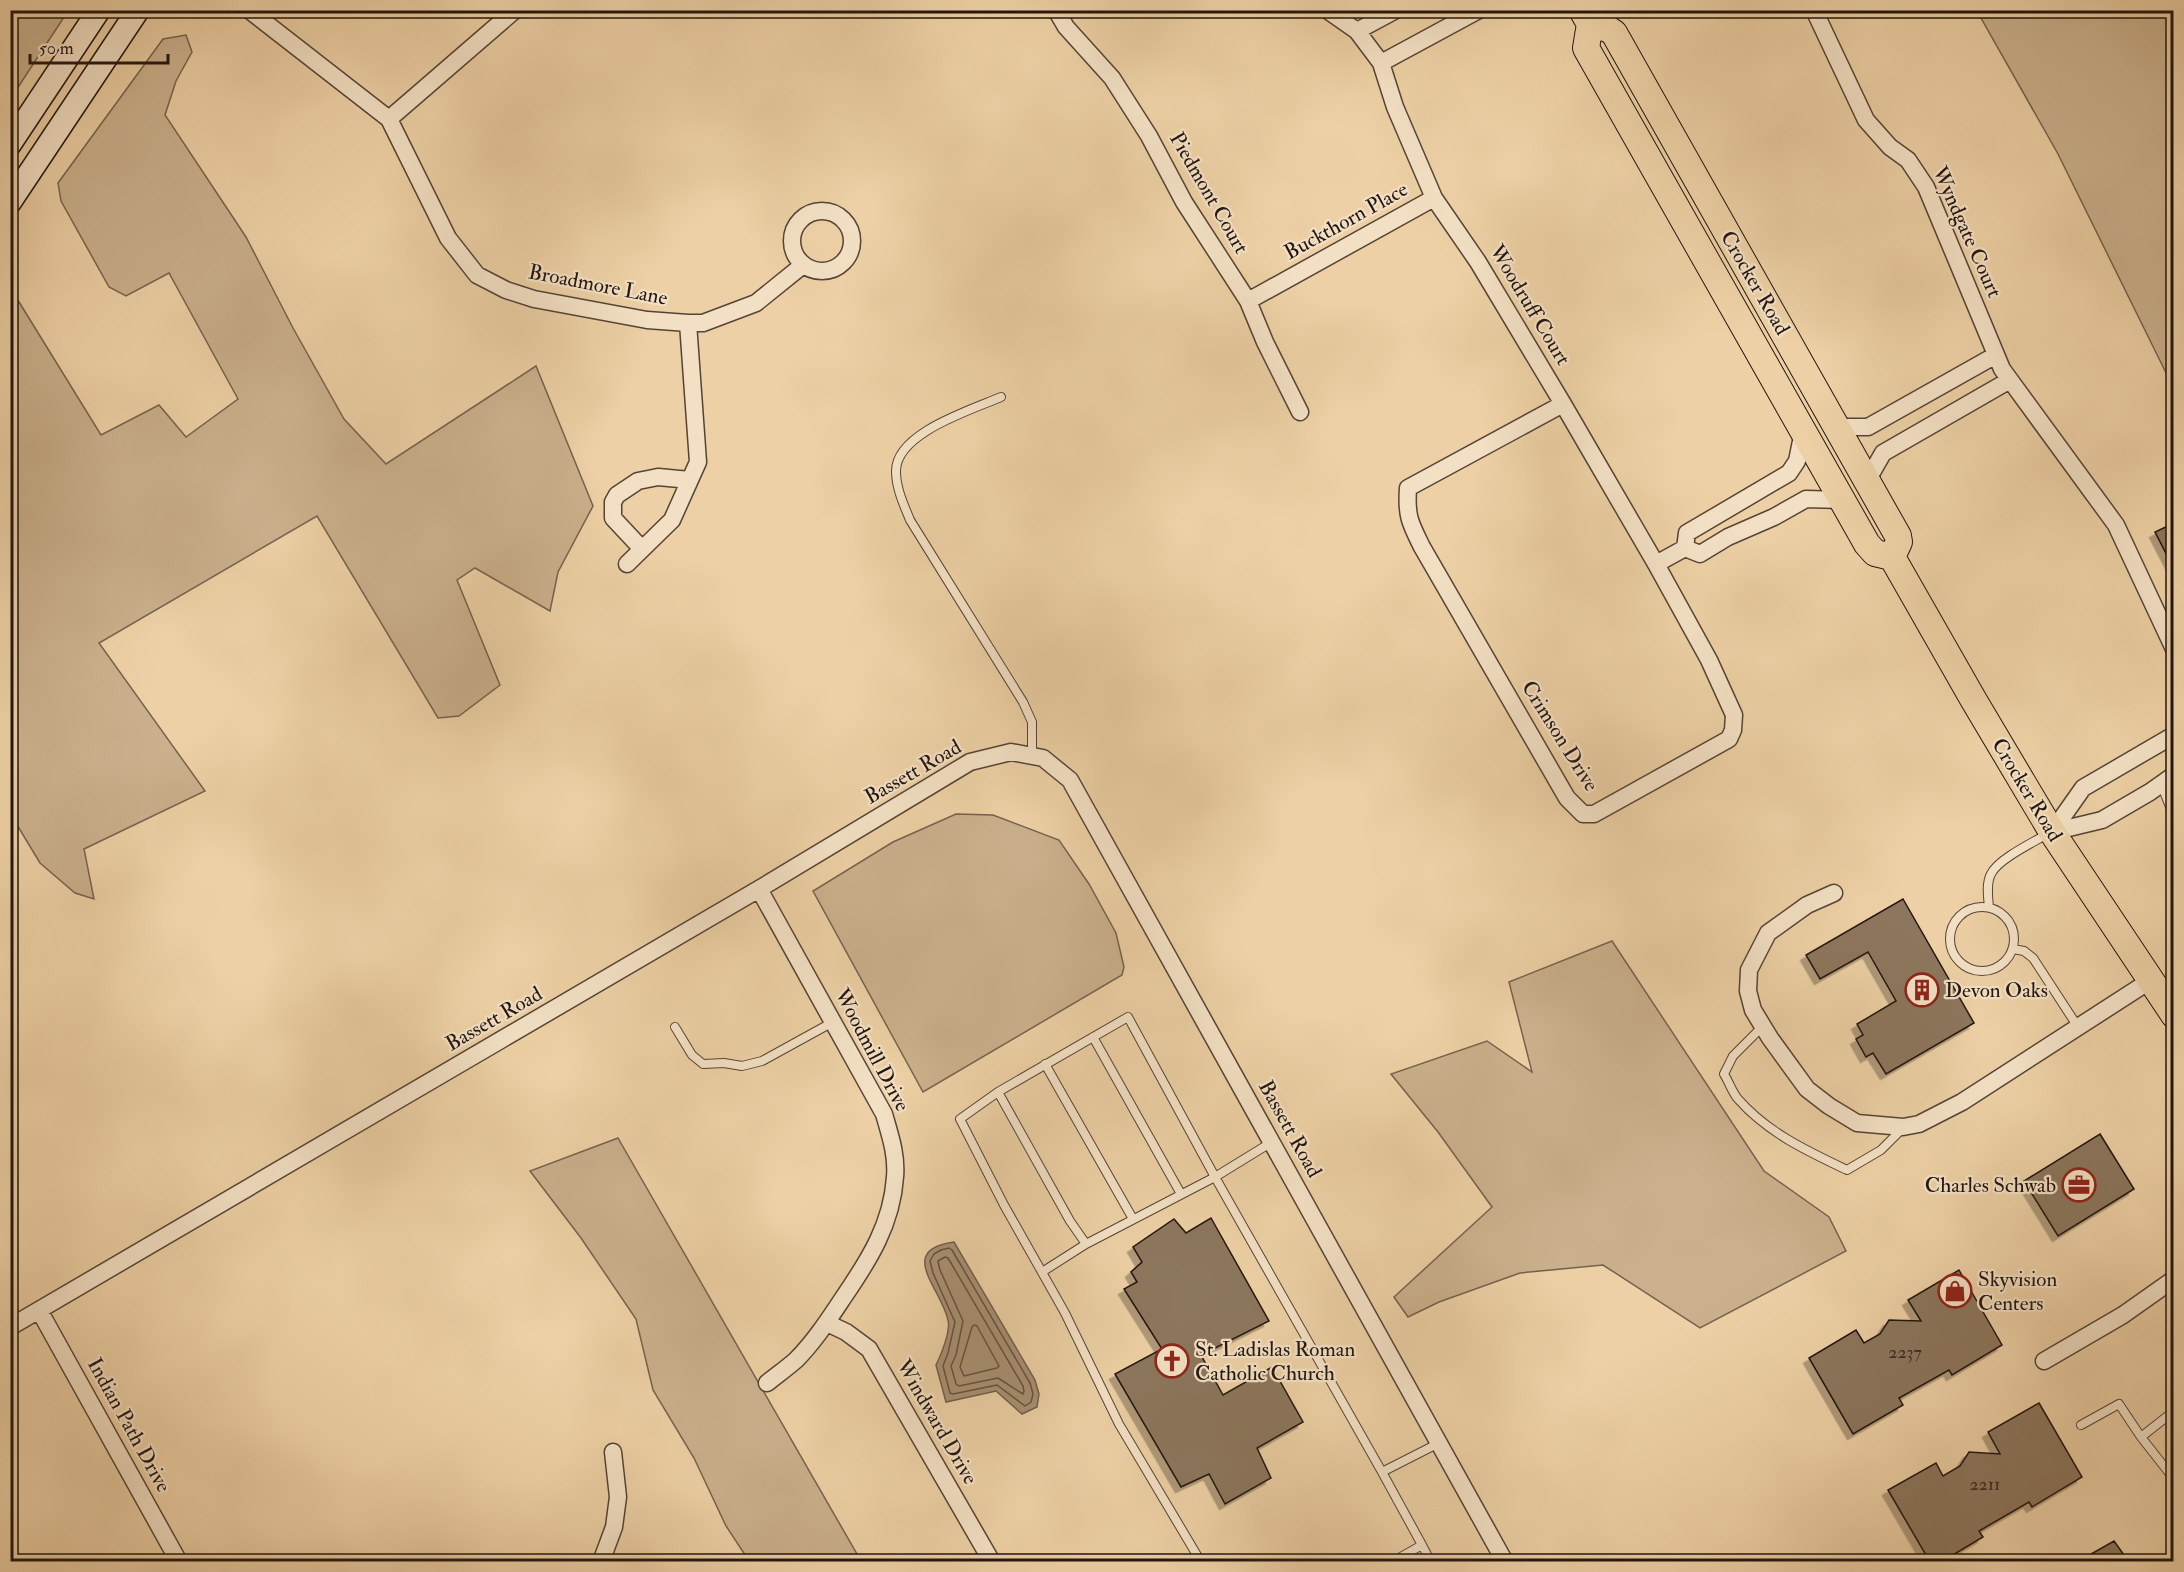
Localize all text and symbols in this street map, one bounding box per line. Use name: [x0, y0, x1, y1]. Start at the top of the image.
scale bar: [30, 27, 168, 65]
text: 50 m: [39, 37, 74, 60]
street label: Piedmont Court: [1163, 127, 1255, 259]
street label: Wyndgate Court: [1926, 161, 2008, 302]
street label: Buckthorn Place: [1279, 176, 1413, 266]
street label: Crocker Road: [1714, 226, 1796, 341]
street label: Woodruff Court: [1483, 239, 1577, 370]
street label: Broadmore Lane: [526, 258, 670, 312]
street label: Crimson Drive: [1515, 676, 1605, 797]
street label: Bassett Road: [860, 733, 967, 811]
street label: Crocker Road: [1986, 733, 2069, 847]
building icon: Devon Oaks: [1904, 972, 1940, 1008]
place label: Devon Oaks: [1945, 977, 2048, 1004]
street label: Bassett Road: [441, 980, 548, 1058]
street label: Woodmill Drive: [828, 983, 916, 1116]
street label: Bassett Road: [1252, 1075, 1328, 1183]
office icon: Charles Schwab: [2061, 1167, 2097, 1203]
place label: Charles Schwab: [1925, 1172, 2056, 1199]
place label: Skyvision Centers: [1978, 1266, 2057, 1317]
shop icon: Skyvision Centers: [1937, 1273, 1973, 1309]
place label: St. Ladislas Roman Catholic Church: [1195, 1336, 1355, 1387]
house number: 2237: [1888, 1341, 1922, 1364]
church icon: St. Ladislas Roman Catholic Church: [1154, 1343, 1190, 1379]
street label: Indian Path Drive: [81, 1353, 177, 1497]
street label: Windward Drive: [890, 1354, 984, 1490]
house number: 2211: [1969, 1473, 2001, 1496]

